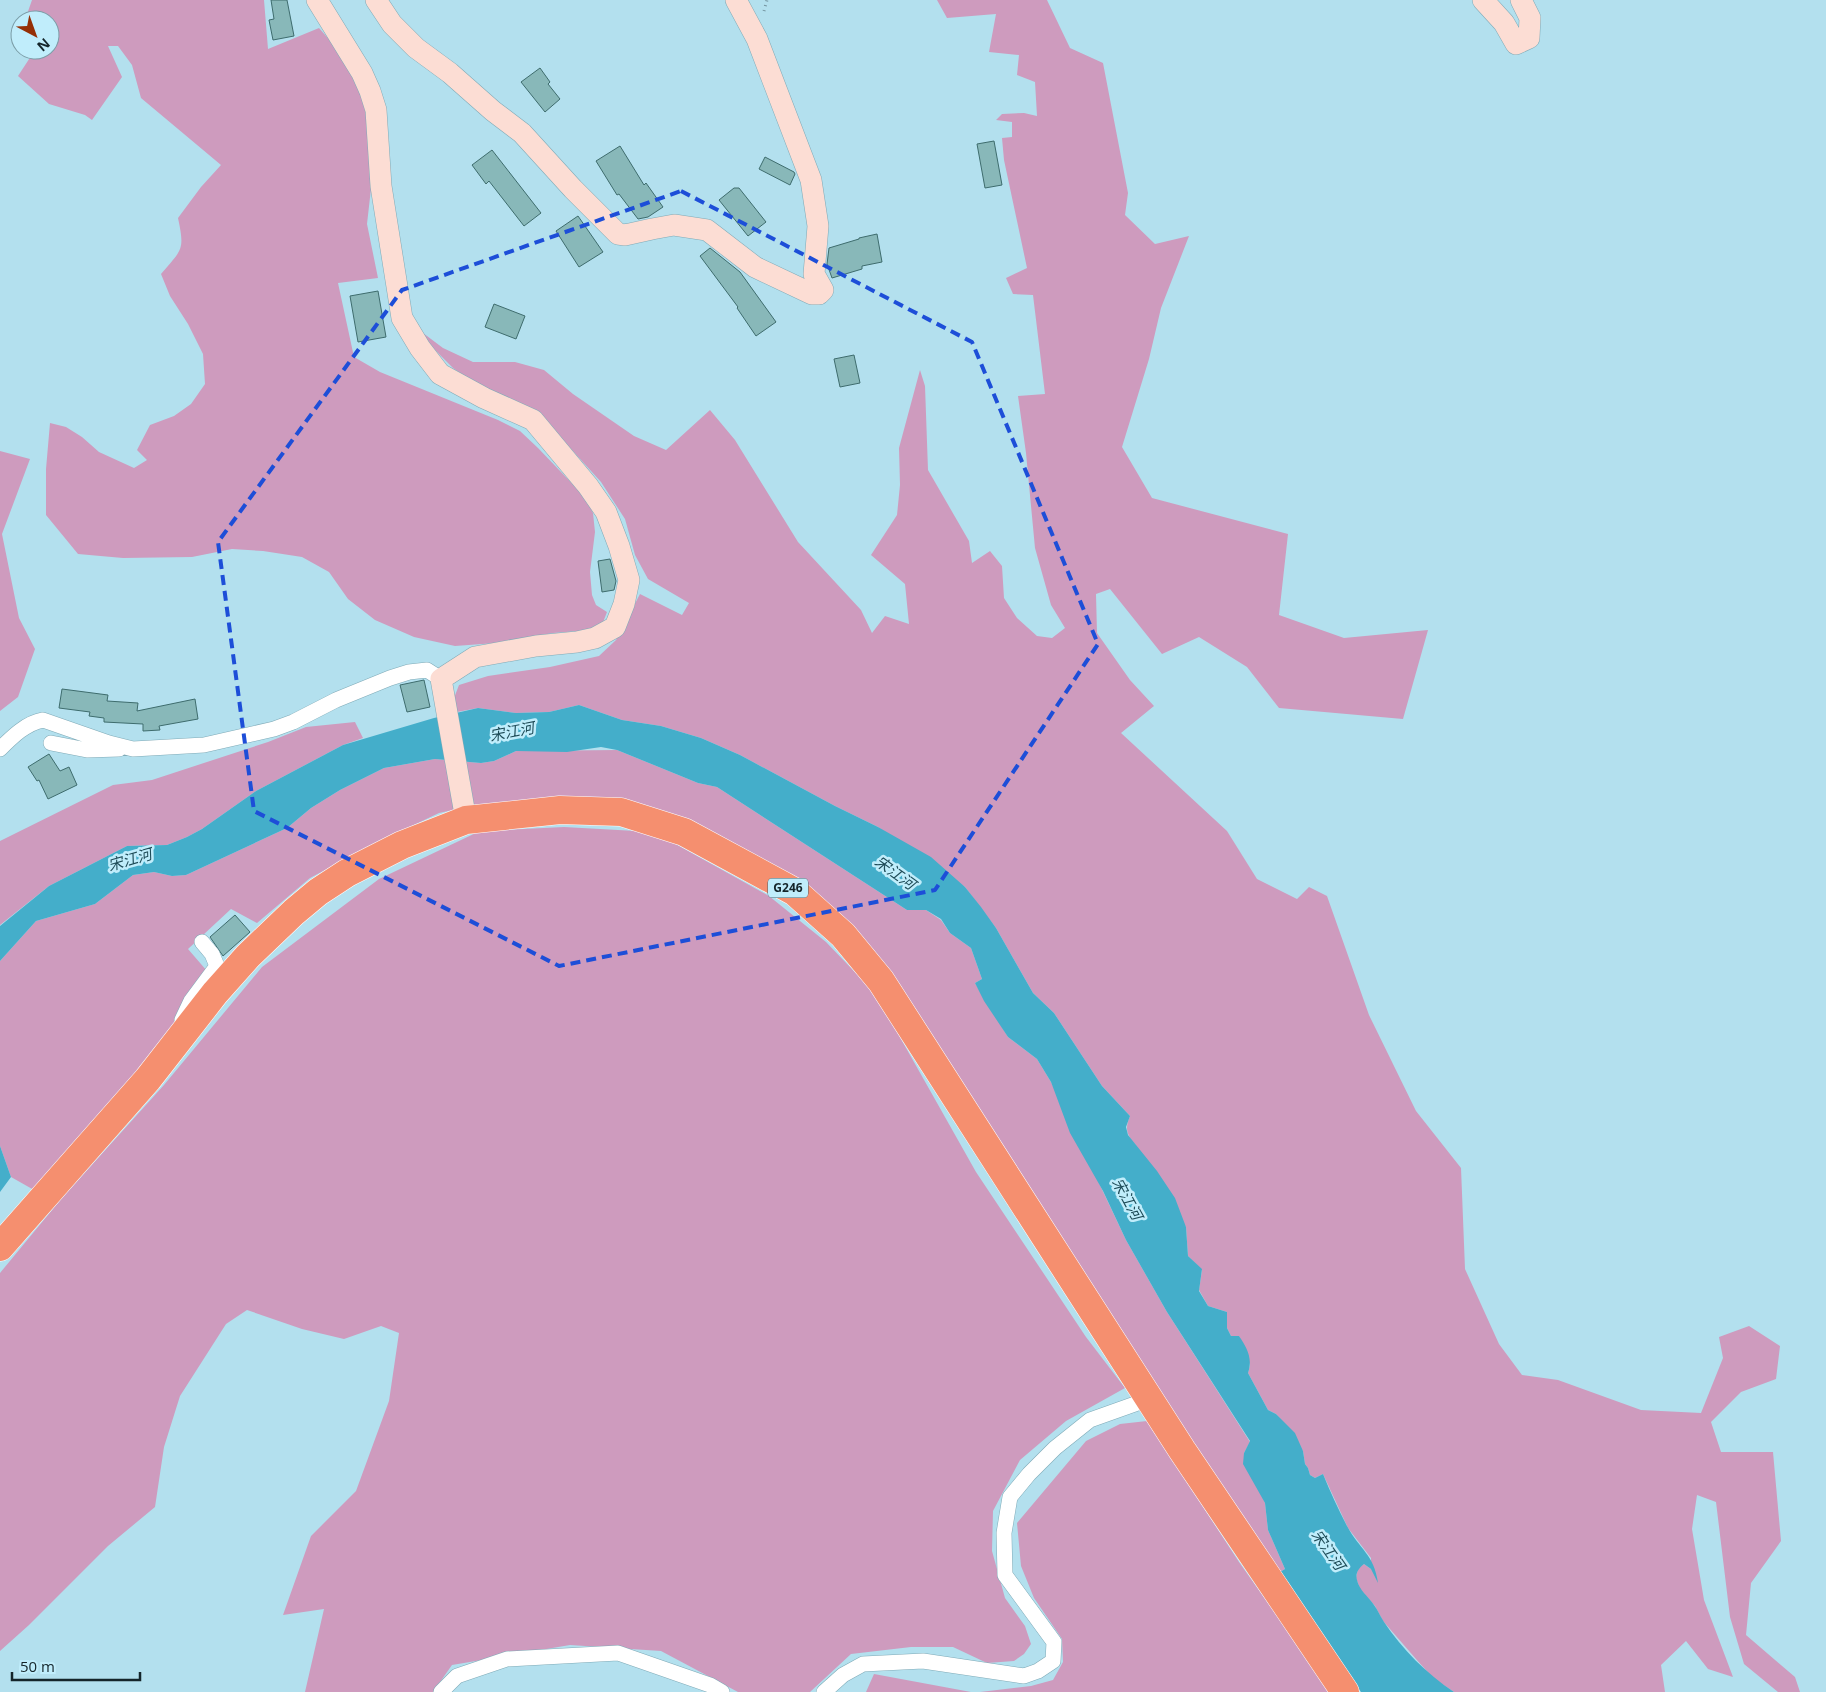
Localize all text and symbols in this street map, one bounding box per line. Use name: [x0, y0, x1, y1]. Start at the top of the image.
north arrow: [10, 10, 60, 60]
text: N: [33, 34, 54, 56]
water label: 宋江河: [488, 716, 539, 745]
water label: 宋江河: [105, 842, 157, 875]
water label: 宋江河: [872, 851, 922, 895]
road number: G246: [768, 878, 808, 898]
water label: 宋江河: [1108, 1174, 1149, 1226]
water label: 宋江河: [1308, 1525, 1352, 1576]
scale bar: [12, 1650, 140, 1682]
text: 50 m: [20, 1656, 55, 1676]

